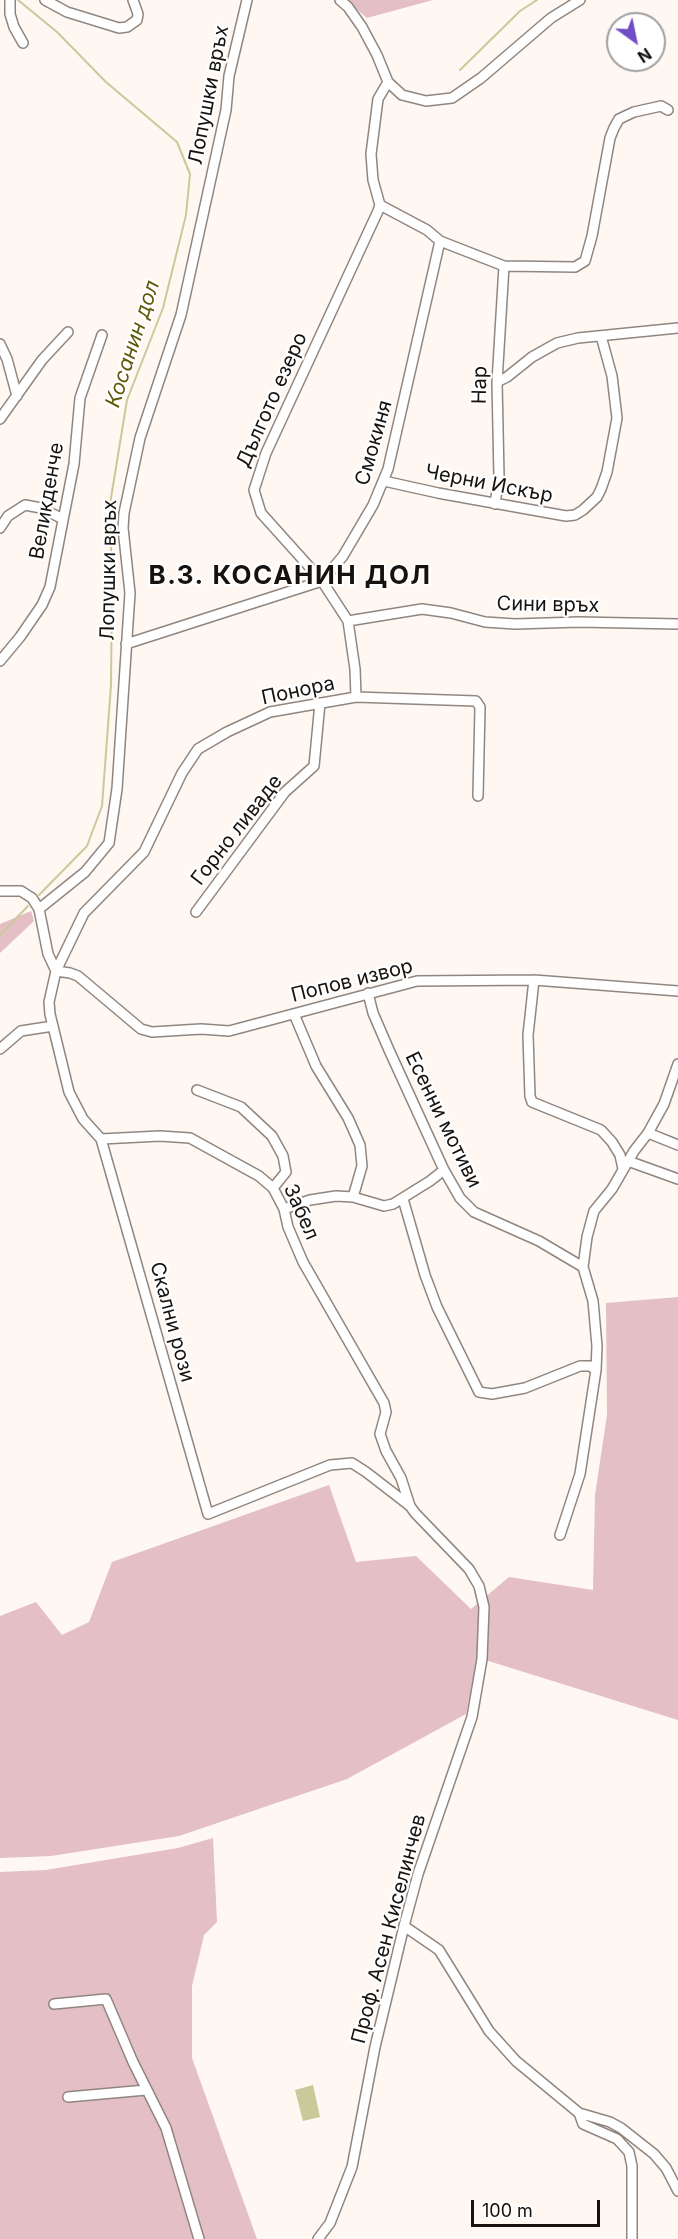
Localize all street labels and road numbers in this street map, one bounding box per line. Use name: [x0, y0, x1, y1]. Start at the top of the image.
street label: Лопушки връх: [184, 23, 234, 167]
street label: Дългото езеро: [232, 329, 312, 471]
street label: Нар: [468, 366, 492, 404]
street label: Смокиня: [350, 398, 398, 488]
street label: Великденче: [25, 441, 69, 561]
street label: Черни Искър: [423, 460, 555, 508]
street label: Лопушки връх: [96, 499, 122, 641]
street label: Сини връх: [496, 592, 600, 618]
street label: Понора: [259, 672, 337, 710]
street label: Горно ливаде: [186, 770, 288, 890]
street label: Попов извор: [289, 954, 415, 1008]
street label: Есенни мотиви: [400, 1048, 486, 1192]
street label: Забел: [278, 1180, 324, 1244]
street label: Скални рози: [144, 1259, 200, 1385]
street label: Проф. Асен Киселинчев: [347, 1812, 431, 2046]

